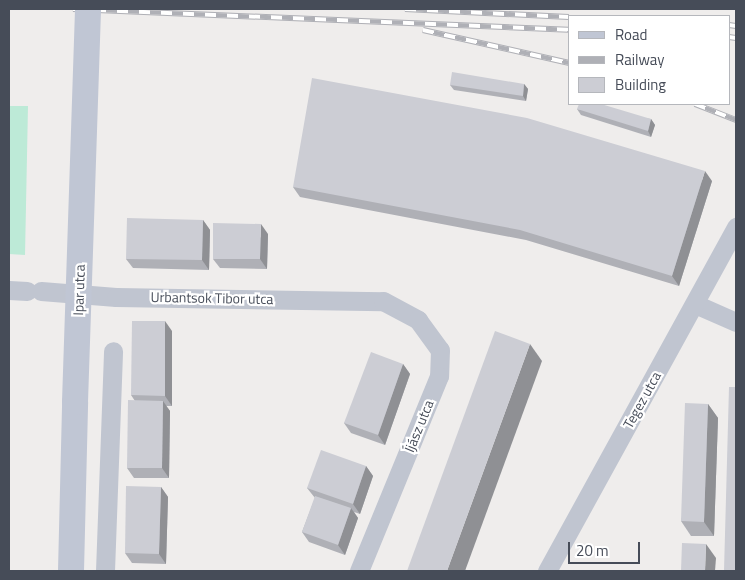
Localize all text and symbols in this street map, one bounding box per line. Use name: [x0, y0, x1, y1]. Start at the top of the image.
legend: [568, 15, 730, 105]
text: Road: [615, 23, 647, 46]
text: Railway: [615, 48, 665, 71]
text: Building: [615, 73, 666, 96]
street label: Ipar utca: [70, 264, 88, 316]
street label: Urbantsok Tibor utca: [150, 289, 274, 307]
street label: Tegez utca: [620, 369, 664, 431]
street label: Íjász utca: [401, 397, 437, 455]
scale bar: [570, 532, 642, 564]
text: 20 m: [576, 539, 609, 562]

